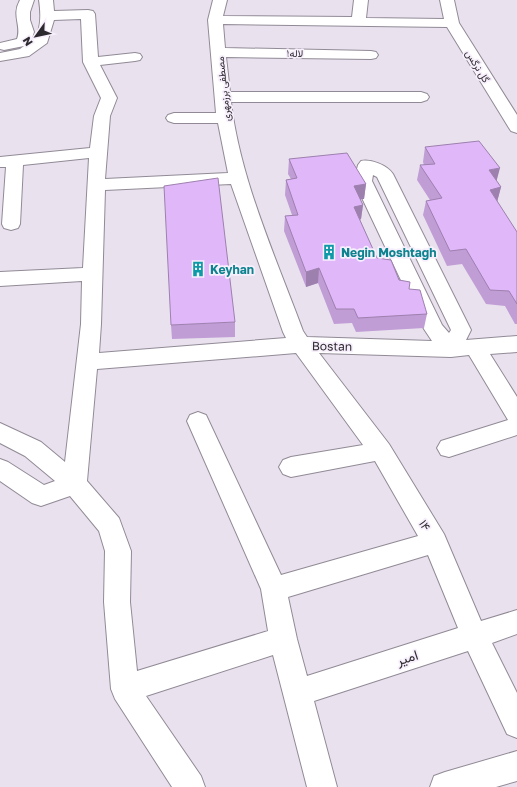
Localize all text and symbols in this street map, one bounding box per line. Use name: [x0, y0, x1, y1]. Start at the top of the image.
north arrow: [16, 16, 56, 56]
text: N: [19, 35, 35, 49]
street label: لاله۱: [287, 47, 303, 59]
street label: گل نرگس: [462, 47, 493, 86]
street label: مصطفی برزمهری: [214, 56, 233, 122]
building icon: Negin Moshtagh: [320, 243, 338, 261]
place label: Negin Moshtagh: [341, 245, 436, 260]
building icon: Keyhan: [189, 260, 207, 278]
place label: Keyhan: [210, 262, 254, 277]
street label: Bostan: [312, 338, 352, 354]
street label: ۱۴: [416, 517, 434, 533]
street label: امیر: [393, 646, 420, 670]

